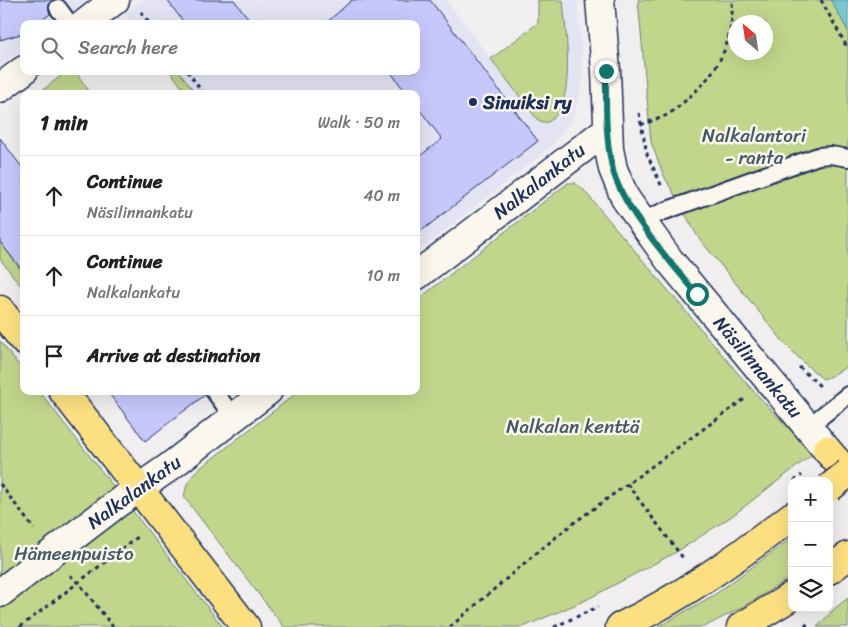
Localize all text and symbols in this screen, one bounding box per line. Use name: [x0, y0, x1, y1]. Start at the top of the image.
north arrow: [728, 15, 773, 60]
search box: [20, 20, 420, 75]
text: Search here: [78, 31, 178, 64]
icon: search: [38, 34, 66, 62]
route end: [595, 60, 618, 83]
place label: Sinuiksi ry: [482, 86, 573, 119]
marker: Sinuiksi ry: [467, 96, 479, 108]
text: 1 min: [40, 104, 88, 142]
text: Walk · 50 m: [318, 108, 400, 137]
park label: Nalkalantori - ranta: [702, 119, 807, 174]
street label: Nalkalankatu: [485, 134, 593, 228]
text: Continue: [87, 165, 163, 198]
text: 40 m: [363, 181, 400, 210]
icon: ahead: [40, 182, 68, 210]
text: Näsilinnankatu: [87, 198, 193, 227]
text: Continue: [87, 245, 163, 278]
text: 10 m: [367, 261, 400, 290]
icon: ahead: [40, 262, 68, 290]
text: Nalkalankatu: [87, 278, 180, 307]
route start: [686, 283, 709, 306]
street label: Näsilinnankatu: [705, 308, 811, 426]
text: Arrive at destination: [87, 339, 260, 372]
icon: arrive: [40, 342, 68, 370]
park label: Nalkalan kenttä: [506, 410, 641, 443]
street label: Nalkalankatu: [80, 446, 188, 538]
map controls: [788, 477, 833, 612]
button: +: [788, 477, 833, 522]
button: −: [788, 522, 833, 567]
park label: Hämeenpuisto: [14, 537, 134, 570]
button: layers: [788, 567, 833, 612]

